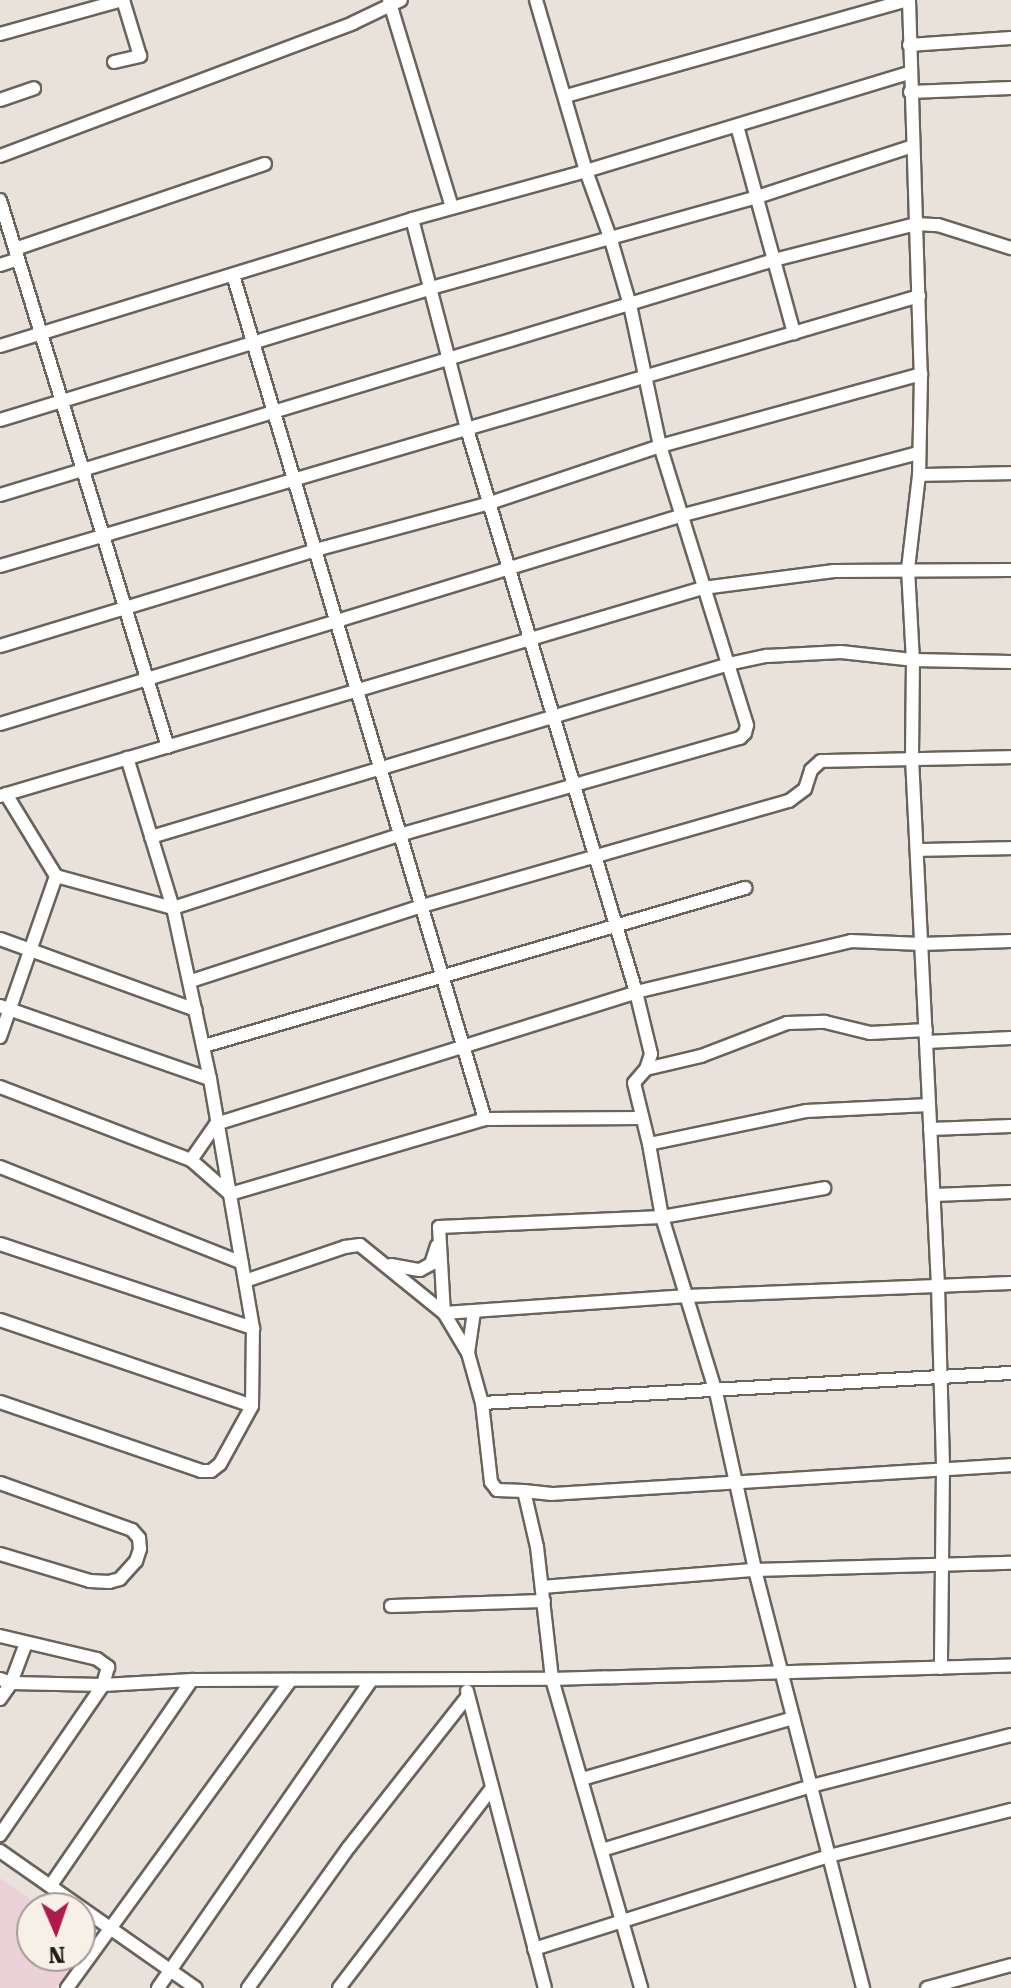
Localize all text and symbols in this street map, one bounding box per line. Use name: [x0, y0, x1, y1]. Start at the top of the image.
north arrow: [16, 1892, 96, 1972]
text: N: [48, 1942, 66, 1967]

